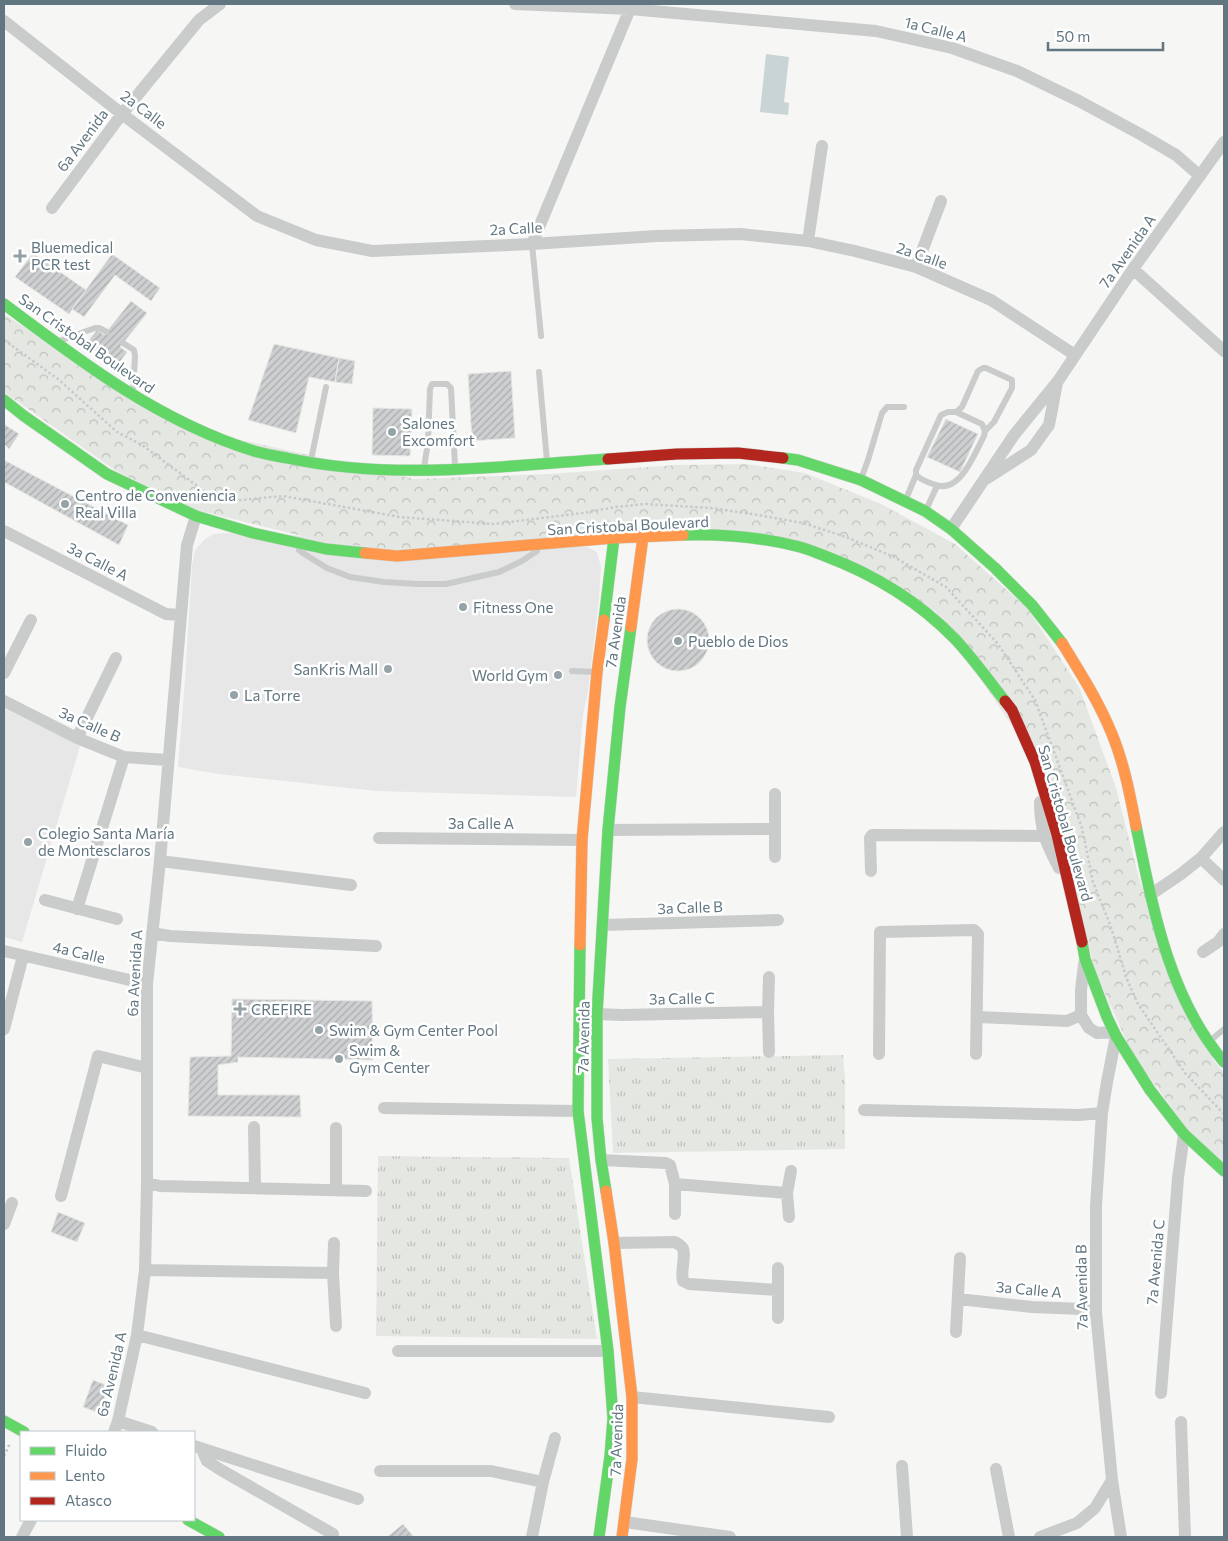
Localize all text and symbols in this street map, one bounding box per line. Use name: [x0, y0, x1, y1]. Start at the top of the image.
street label: 1a Calle A: [903, 13, 969, 45]
scale bar: [1048, 20, 1163, 52]
text: 50 m: [1056, 27, 1090, 45]
street label: 2a Calle: [118, 86, 171, 132]
street label: 6a Avenida: [53, 105, 111, 175]
street label: 7a Avenida A: [1095, 211, 1159, 291]
street label: 2a Calle: [489, 218, 543, 238]
place label: Bluemedical PCR test: [31, 238, 113, 273]
street label: 2a Calle: [894, 238, 950, 272]
marker: Bluemedical PCR test: [13, 249, 27, 263]
street label: San Cristobal Boulevard: [16, 289, 158, 397]
place label: Salones Excomfort: [402, 414, 475, 449]
marker: Salones Excomfort: [386, 426, 398, 438]
place label: Centro de Conveniencia Real Villa: [75, 486, 236, 521]
marker: Centro de Conveniencia Real Villa: [59, 498, 71, 510]
street label: San Cristobal Boulevard: [547, 512, 709, 538]
street label: 3a Calle A: [64, 538, 132, 584]
street label: 7a Avenida: [601, 595, 629, 669]
place label: Fitness One: [473, 598, 553, 616]
marker: Fitness One: [457, 601, 469, 613]
place label: Pueblo de Dios: [688, 632, 788, 650]
marker: Pueblo de Dios: [672, 635, 684, 647]
place label: SanKris Mall: [293, 660, 378, 678]
marker: SanKris Mall: [382, 663, 394, 675]
place label: World Gym: [472, 666, 548, 684]
marker: World Gym: [552, 669, 564, 681]
place label: La Torre: [244, 686, 300, 704]
marker: La Torre: [228, 689, 240, 701]
street label: 3a Calle B: [56, 702, 124, 746]
street label: San Cristobal Boulevard: [1035, 743, 1097, 903]
street label: 3a Calle A: [448, 814, 514, 832]
place label: Colegio Santa María de Montesclaros: [38, 824, 175, 859]
marker: Colegio Santa María de Montesclaros: [22, 836, 34, 848]
street label: 3a Calle B: [657, 897, 723, 917]
street label: 6a Avenida A: [123, 929, 145, 1017]
street label: 4a Calle: [51, 937, 107, 967]
street label: 3a Calle C: [649, 988, 715, 1008]
place label: CREFIRE: [251, 1000, 312, 1018]
street label: 7a Avenida: [573, 1001, 593, 1073]
marker: CREFIRE: [233, 1002, 247, 1016]
place label: Swim & Gym Center Pool: [329, 1021, 498, 1039]
marker: Swim & Gym Center Pool: [313, 1024, 325, 1036]
place label: Swim & Gym Center: [349, 1041, 430, 1076]
marker: Swim & Gym Center: [333, 1053, 345, 1065]
street label: 7a Avenida C: [1142, 1219, 1168, 1305]
street label: 7a Avenida B: [1071, 1244, 1091, 1330]
street label: 3a Calle A: [995, 1277, 1063, 1301]
street label: 6a Avenida A: [92, 1330, 130, 1418]
street label: 7a Avenida: [606, 1403, 626, 1477]
legend: [20, 1431, 195, 1521]
text: Fluido: [65, 1441, 107, 1459]
text: Lento: [65, 1466, 105, 1484]
text: Atasco: [65, 1491, 112, 1509]

